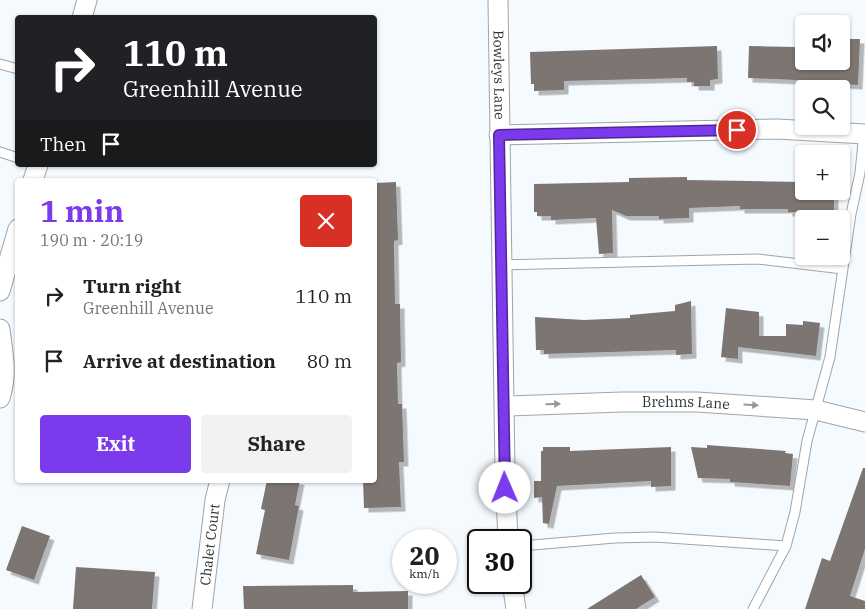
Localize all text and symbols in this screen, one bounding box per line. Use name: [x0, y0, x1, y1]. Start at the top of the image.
map controls: [795, 15, 850, 265]
button: sound: [795, 15, 850, 70]
text: 110 m: [123, 30, 228, 76]
street label: Bowleys Lane: [489, 30, 509, 120]
icon: right: [40, 35, 105, 100]
text: Greenhill Avenue: [123, 74, 303, 103]
button: search: [795, 80, 850, 135]
pin: [716, 109, 758, 151]
icon: arrive: [723, 116, 751, 144]
icon: arrive: [97, 130, 125, 158]
text: Then: [40, 132, 87, 156]
button: +: [795, 145, 850, 200]
text: 1 min: [40, 191, 124, 230]
button: close: [300, 195, 352, 247]
button: −: [795, 210, 850, 265]
text: 190 m · 20:19: [40, 230, 143, 250]
text: Turn right: [83, 274, 181, 298]
icon: right: [40, 282, 68, 310]
text: 110 m: [295, 284, 352, 308]
text: Greenhill Avenue: [83, 298, 214, 318]
icon: arrive: [40, 347, 68, 375]
text: Arrive at destination: [83, 349, 276, 373]
text: 80 m: [307, 349, 352, 373]
street label: Brehms Lane: [642, 393, 730, 413]
one-way arrow: [546, 400, 562, 408]
one-way arrow: [743, 402, 759, 410]
button: Exit: [40, 415, 191, 473]
button: Share: [201, 415, 352, 473]
position arrow: [478, 461, 530, 513]
street label: Chalet Court: [196, 503, 224, 586]
speed limit sign: 30: [467, 529, 532, 594]
text: 20: [409, 539, 440, 572]
text: km/h: [409, 566, 440, 581]

